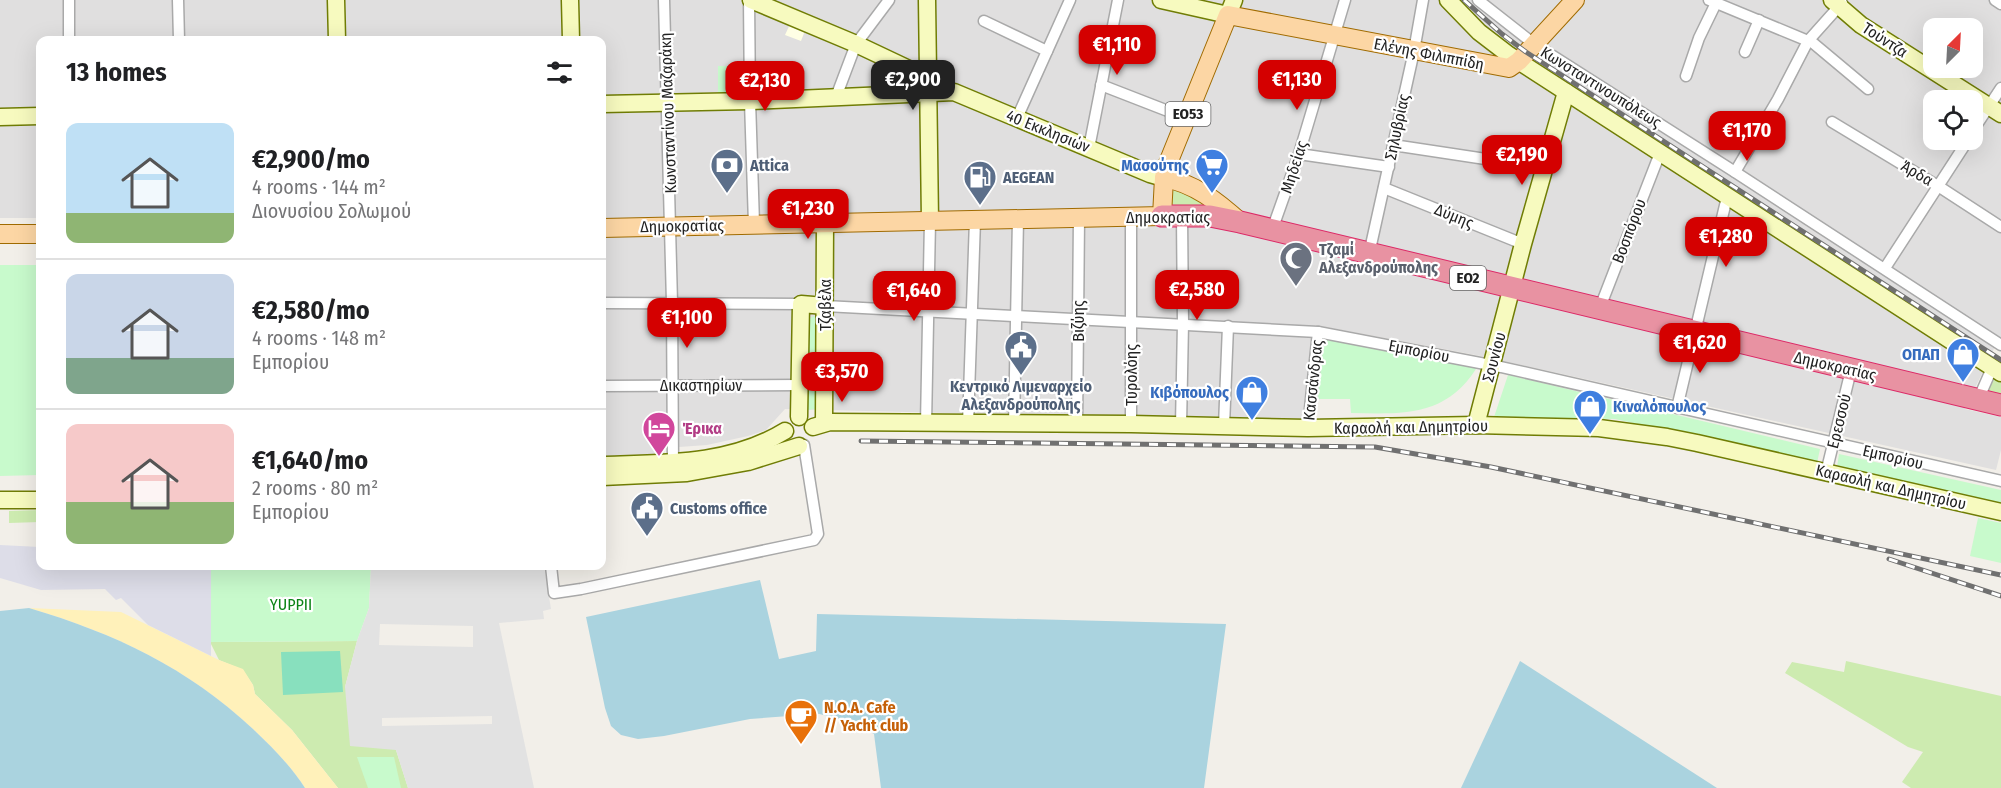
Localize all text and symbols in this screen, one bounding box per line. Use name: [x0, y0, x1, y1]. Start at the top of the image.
street label: Τούντζα: [1859, 18, 1911, 62]
north arrow: [1923, 18, 1983, 78]
map controls: [1923, 18, 1983, 150]
pin: €1,110: [1068, 25, 1166, 76]
street label: Κωνσταντίνου Μαζαράκη: [656, 32, 680, 194]
text: €1,110: [1093, 32, 1141, 56]
street label: Ελένης Φιλιππίδη: [1372, 34, 1486, 74]
street label: Κωνσταντινουπόλεως: [1537, 42, 1665, 132]
icon: filters: [543, 56, 576, 89]
text: 13 homes: [66, 57, 167, 88]
pin: €2,900: [864, 60, 962, 111]
pin: €1,130: [1248, 60, 1346, 111]
pin: €2,130: [716, 61, 814, 112]
text: €2,900: [885, 67, 941, 91]
text: €1,130: [1272, 67, 1322, 91]
text: €2,130: [739, 68, 791, 92]
button: locate: [1923, 90, 1983, 150]
street label: Σηλυβρίας: [1381, 92, 1413, 162]
road number: ΕΟ53: [1166, 102, 1210, 126]
street label: 40 Εκκλησιών: [1003, 106, 1093, 156]
pin: €1,170: [1698, 111, 1796, 162]
text: €1,170: [1723, 118, 1771, 142]
pin: €2,190: [1473, 135, 1571, 186]
street label: Μηδείας: [1277, 138, 1311, 196]
text: €2,190: [1496, 142, 1548, 166]
text: €2,900/mo: [252, 144, 370, 175]
icon: home: [114, 147, 186, 219]
bank icon: Attica: [709, 147, 745, 194]
supermarket icon: Μασούτης: [1194, 147, 1230, 194]
place label: Attica: [749, 156, 789, 175]
place label: Μασούτης: [1121, 156, 1189, 175]
street label: Άρδα: [1897, 156, 1937, 190]
fuel station icon: AEGEAN: [962, 159, 998, 206]
place label: AEGEAN: [1002, 168, 1054, 187]
text: 4 rooms · 144 m²: [252, 175, 386, 199]
pin: €1,230: [759, 189, 857, 240]
text: €1,230: [782, 196, 834, 220]
street label: Βοσπόρου: [1608, 196, 1650, 266]
text: Διονυσίου Σολωμού: [252, 199, 411, 223]
street label: Δύμης: [1432, 200, 1477, 232]
street label: Δημοκρατίας: [1126, 208, 1210, 227]
street label: Δημοκρατίας: [640, 216, 724, 236]
pin: €1,280: [1677, 217, 1775, 268]
text: €1,280: [1699, 224, 1753, 248]
mosque icon: Tζαμί Αλεξανδρούπολης: [1278, 240, 1314, 287]
place label: Tζαμί Αλεξανδρούπολης: [1318, 240, 1438, 277]
road number: ΕΟ2: [1450, 266, 1486, 290]
pin: €2,580: [1148, 270, 1246, 321]
pin: €1,640: [865, 271, 963, 322]
text: €2,580: [1169, 277, 1225, 301]
text: €1,640: [887, 278, 941, 302]
street label: Τζαβέλα: [816, 279, 835, 331]
text: €2,580/mo: [252, 295, 370, 326]
icon: home: [114, 298, 186, 370]
pin: €1,100: [638, 298, 736, 349]
street label: Βιζύης: [1069, 300, 1088, 342]
text: €1,100: [661, 305, 713, 329]
pin: €1,620: [1651, 323, 1749, 374]
text: 4 rooms · 148 m²: [252, 326, 386, 350]
public building icon: Κεντρικό Λιμεναρχείο Αλεξανδρούπολης: [1003, 329, 1039, 376]
street label: Σουνίου: [1478, 330, 1510, 384]
text: €1,620: [1673, 330, 1727, 354]
street label: Εμπορίου: [1387, 336, 1451, 366]
shop icon: ΟΠΑΠ: [1945, 336, 1981, 383]
street label: Κασσάνδρας: [1299, 338, 1327, 421]
street label: Τυρολόης: [1122, 344, 1141, 406]
place label: ΟΠΑΠ: [1902, 345, 1940, 364]
street label: Δημοκρατίας: [1792, 347, 1878, 385]
text: Εμπορίου: [252, 350, 329, 374]
pin: €3,570: [793, 352, 891, 403]
text: €3,570: [815, 359, 869, 383]
shop icon: Κιβόπουλος: [1234, 374, 1270, 421]
street label: Δικαστηρίων: [660, 376, 742, 395]
place label: Κεντρικό Λιμεναρχείο Αλεξανδρούπολης: [950, 377, 1093, 414]
place label: Κιβόπουλος: [1150, 383, 1229, 402]
shop icon: Κιναλόπουλος: [1572, 388, 1608, 435]
street label: Ερεσσού: [1823, 392, 1855, 450]
place label: Κιναλόπουλος: [1613, 397, 1706, 416]
hotel icon: Έρικα: [641, 410, 677, 457]
street label: Καραολή και Δημητρίου: [1334, 416, 1488, 438]
place label: Έρικα: [682, 419, 722, 438]
street label: Εμπορίου: [1861, 441, 1925, 473]
text: €1,640/mo: [252, 445, 368, 476]
icon: home: [114, 448, 186, 520]
street label: Καραολή και Δημητρίου: [1814, 460, 1968, 514]
text: 2 rooms · 80 m²: [252, 476, 378, 500]
public building icon: Customs office: [629, 490, 665, 537]
place label: Customs office: [670, 499, 767, 518]
text: Εμπορίου: [252, 500, 329, 524]
park label: YUPPII: [270, 595, 312, 614]
cafe icon: N.O.A. Cafe // Yacht club: [783, 698, 819, 745]
place label: N.O.A. Cafe // Yacht club: [824, 698, 909, 735]

